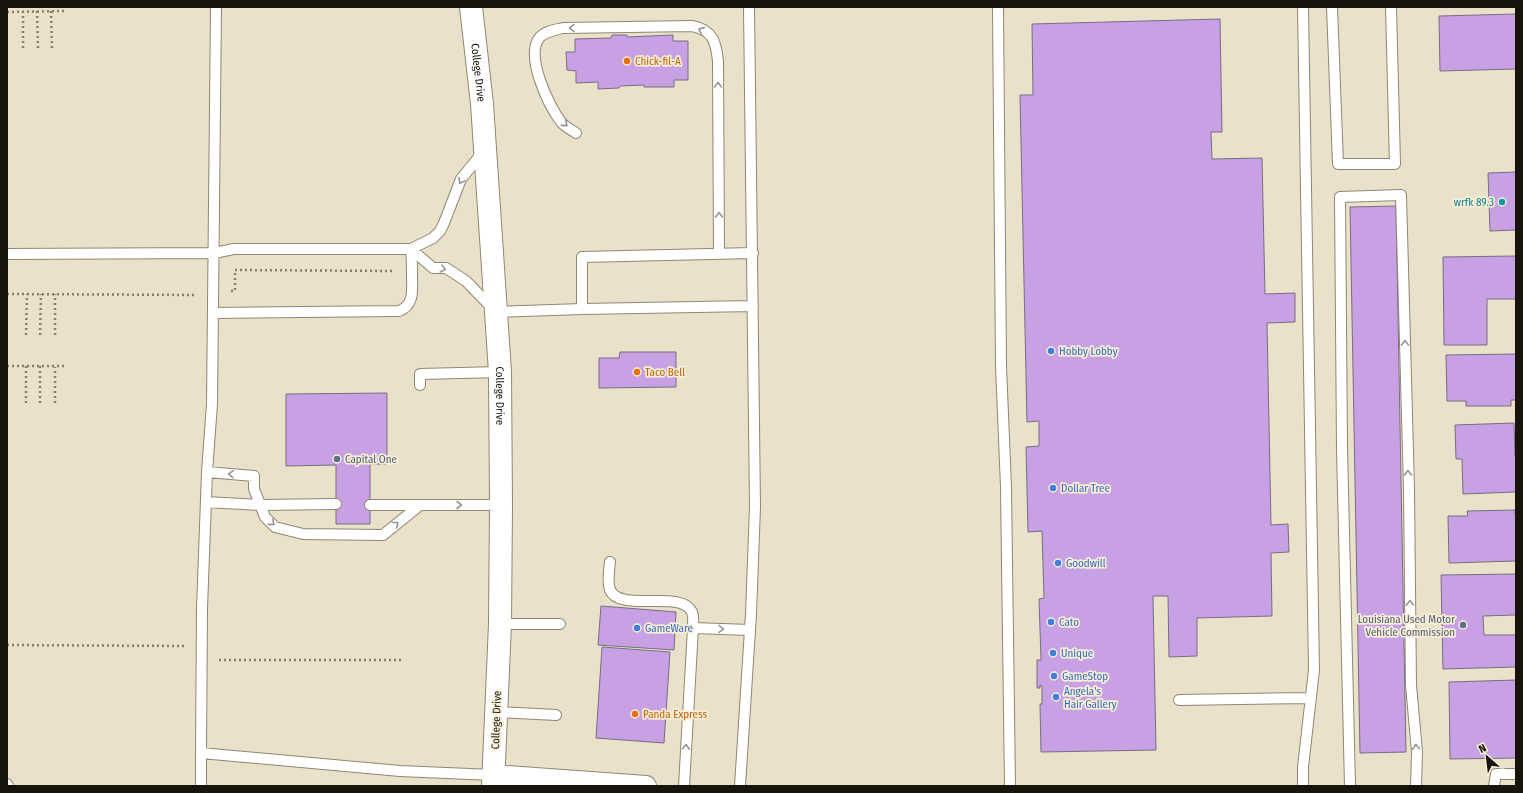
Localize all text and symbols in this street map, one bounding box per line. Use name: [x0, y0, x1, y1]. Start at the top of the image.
one-way arrow: [569, 24, 575, 32]
one-way arrow: [697, 26, 704, 34]
street label: College Drive: [468, 43, 488, 103]
place label: Chick-fil-A: [635, 55, 681, 68]
marker: Chick-fil-A: [622, 56, 632, 66]
one-way arrow: [714, 82, 722, 88]
one-way arrow: [560, 120, 568, 127]
one-way arrow: [458, 177, 466, 184]
place label: wrfk 89.3: [1454, 196, 1494, 209]
marker: wrfk 89.3: [1497, 197, 1507, 207]
one-way arrow: [715, 212, 723, 218]
one-way arrow: [440, 265, 447, 273]
one-way arrow: [1401, 340, 1409, 346]
place label: Hobby Lobby: [1059, 345, 1118, 358]
marker: Hobby Lobby: [1046, 346, 1056, 356]
street label: College Drive: [493, 366, 506, 425]
place label: Taco Bell: [645, 366, 685, 379]
marker: Taco Bell: [632, 367, 642, 377]
place label: Capital One: [345, 453, 397, 466]
marker: Capital One: [332, 454, 342, 464]
one-way arrow: [228, 470, 234, 479]
one-way arrow: [1404, 470, 1412, 476]
place label: Dollar Tree: [1061, 482, 1110, 495]
marker: Dollar Tree: [1048, 483, 1058, 493]
one-way arrow: [456, 501, 462, 509]
one-way arrow: [267, 519, 275, 526]
one-way arrow: [392, 521, 399, 529]
place label: Goodwill: [1066, 557, 1106, 570]
marker: Goodwill: [1053, 558, 1063, 568]
one-way arrow: [1406, 600, 1414, 606]
place label: Louisiana Used Motor Vehicle Commission: [1358, 613, 1455, 639]
place label: Cato: [1059, 616, 1079, 629]
marker: Cato: [1046, 617, 1056, 627]
marker: Louisiana Used Motor Vehicle Commission: [1458, 620, 1468, 630]
place label: GameWare: [645, 622, 693, 635]
marker: GameWare: [632, 623, 642, 633]
one-way arrow: [718, 624, 724, 633]
place label: Unique: [1061, 647, 1093, 660]
marker: Unique: [1048, 648, 1058, 658]
place label: GameStop: [1062, 670, 1108, 683]
marker: GameStop: [1049, 671, 1059, 681]
place label: Angela's Hair Gallery: [1064, 685, 1117, 711]
street label: College Drive: [489, 690, 504, 750]
marker: Angela's Hair Gallery: [1051, 692, 1061, 702]
place label: Panda Express: [643, 708, 708, 721]
marker: Panda Express: [630, 709, 640, 719]
north arrow: [1467, 737, 1507, 777]
text: N: [1477, 741, 1489, 756]
one-way arrow: [682, 744, 691, 750]
one-way arrow: [1412, 744, 1421, 750]

